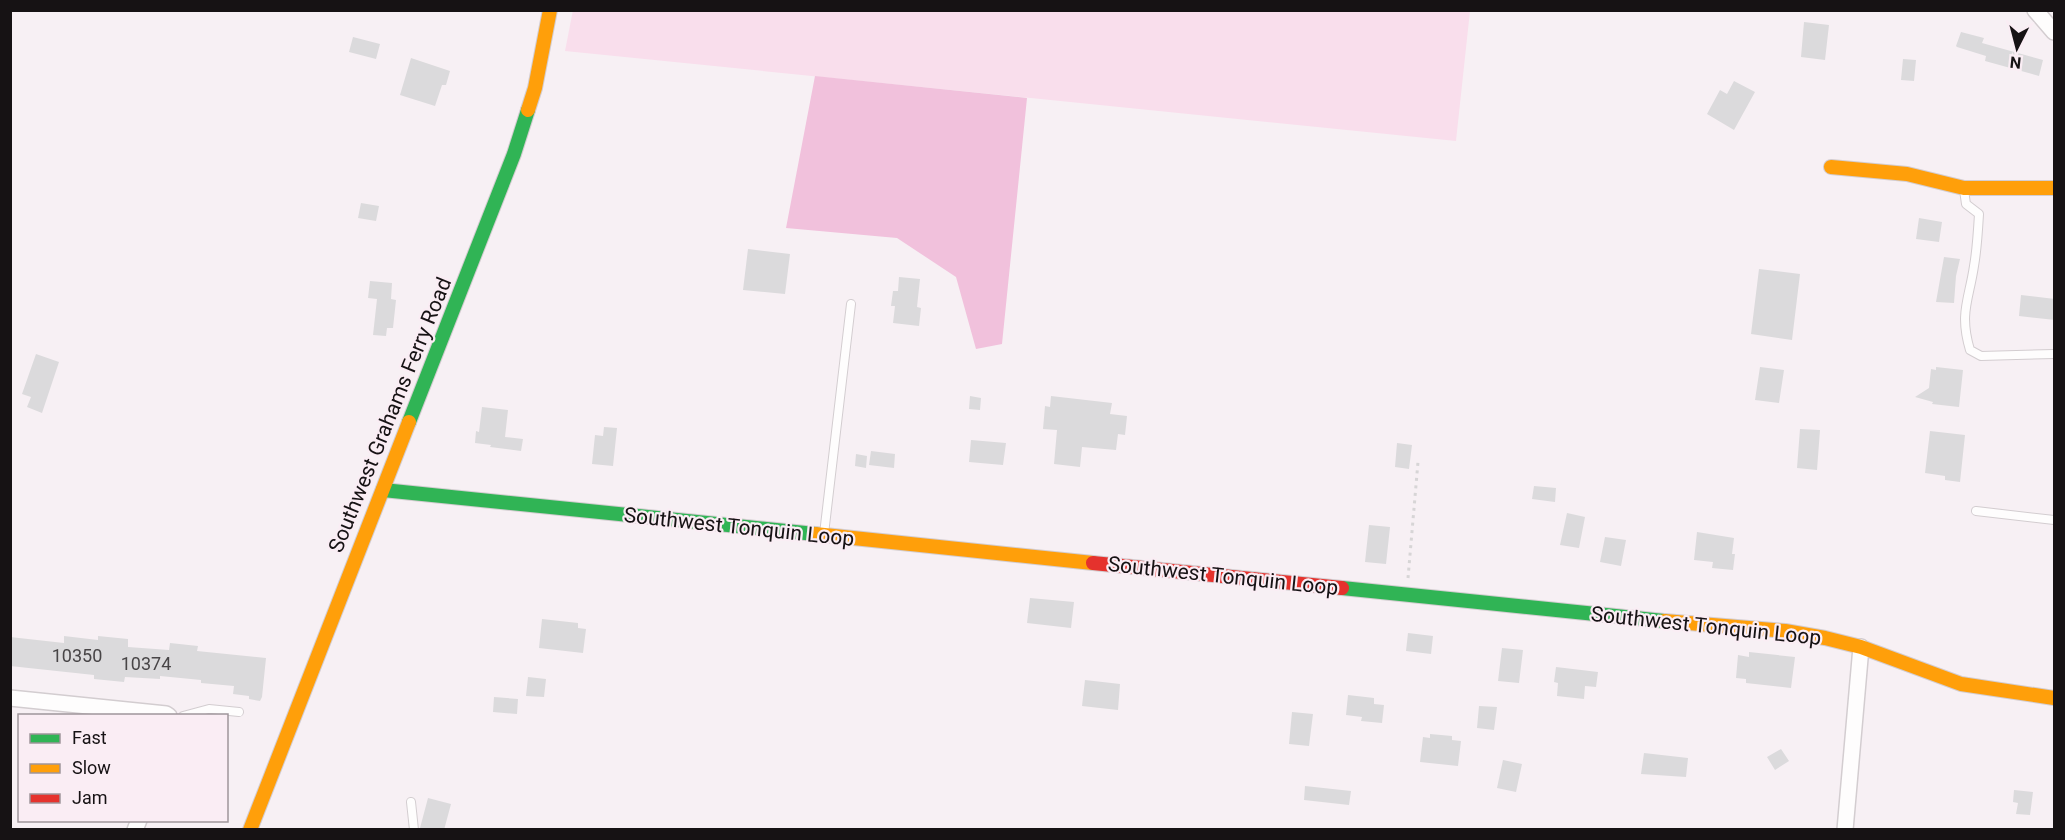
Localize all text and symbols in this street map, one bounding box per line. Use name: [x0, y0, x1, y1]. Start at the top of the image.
north arrow: [1987, 18, 2047, 78]
text: N: [2009, 52, 2022, 72]
street label: Southwest Grahams Ferry Road: [324, 274, 456, 556]
street label: Southwest Tonquin Loop: [623, 503, 855, 551]
street label: Southwest Tonquin Loop: [1107, 552, 1339, 600]
street label: Southwest Tonquin Loop: [1590, 602, 1822, 650]
house number: 10350: [52, 645, 102, 666]
house number: 10374: [121, 653, 171, 674]
legend: [18, 714, 228, 822]
text: Fast: [72, 727, 107, 748]
text: Slow: [72, 757, 111, 778]
text: Jam: [72, 787, 108, 808]

